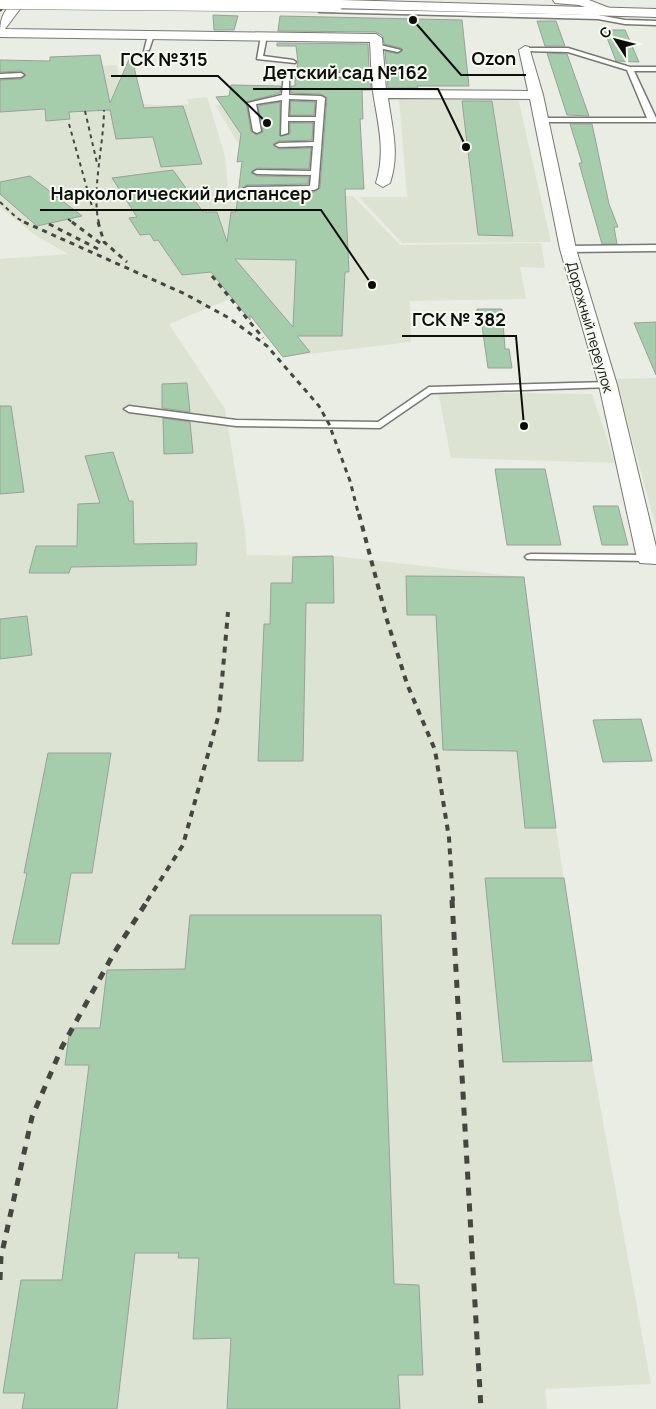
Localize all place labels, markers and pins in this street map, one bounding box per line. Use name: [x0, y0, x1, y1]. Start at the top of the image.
callout: Ozon: [461, 42, 526, 75]
callout: ГСК №315: [111, 43, 218, 76]
callout: Детский сад №162: [253, 56, 438, 89]
callout: Наркологический диспансер: [40, 177, 321, 210]
callout: ГСК № 382: [402, 303, 516, 336]

